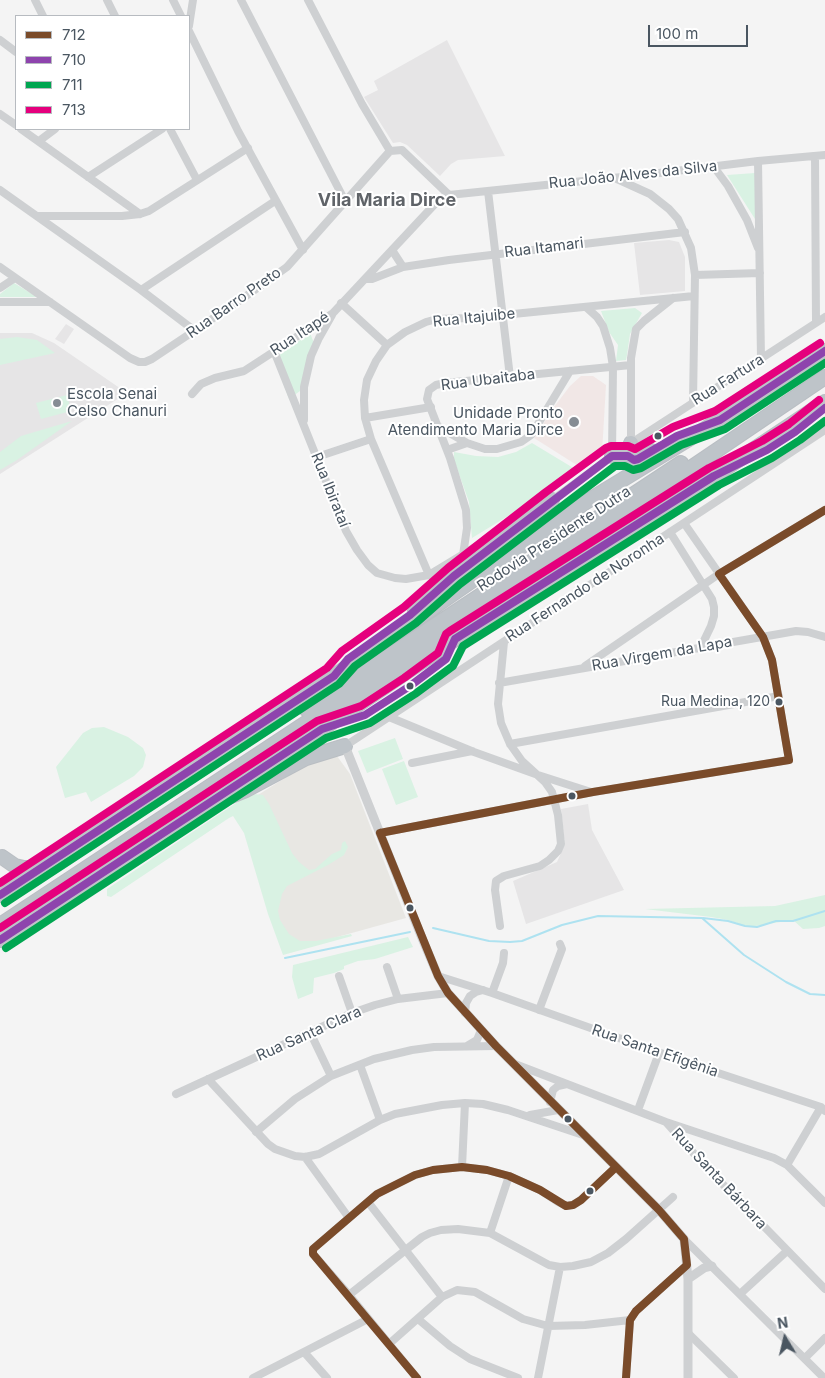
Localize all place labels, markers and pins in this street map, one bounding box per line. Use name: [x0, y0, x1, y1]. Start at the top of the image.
place label: Escola Senai Celso Chanuri: [67, 385, 167, 420]
marker: Escola Senai Celso Chanuri: [51, 397, 63, 409]
place label: Unidade Pronto Atendimento Maria Dirce: [388, 404, 563, 439]
marker: Unidade Pronto Atendimento Maria Dirce: [567, 415, 581, 429]
unlabelled marker: [653, 431, 663, 441]
unlabelled marker: [405, 681, 415, 691]
place label: Rua Medina, 120: [661, 694, 770, 710]
marker: Rua Medina, 120: [774, 697, 784, 707]
unlabelled marker: [567, 791, 577, 801]
unlabelled marker: [405, 903, 415, 913]
unlabelled marker: [563, 1114, 573, 1124]
unlabelled marker: [585, 1186, 595, 1196]

